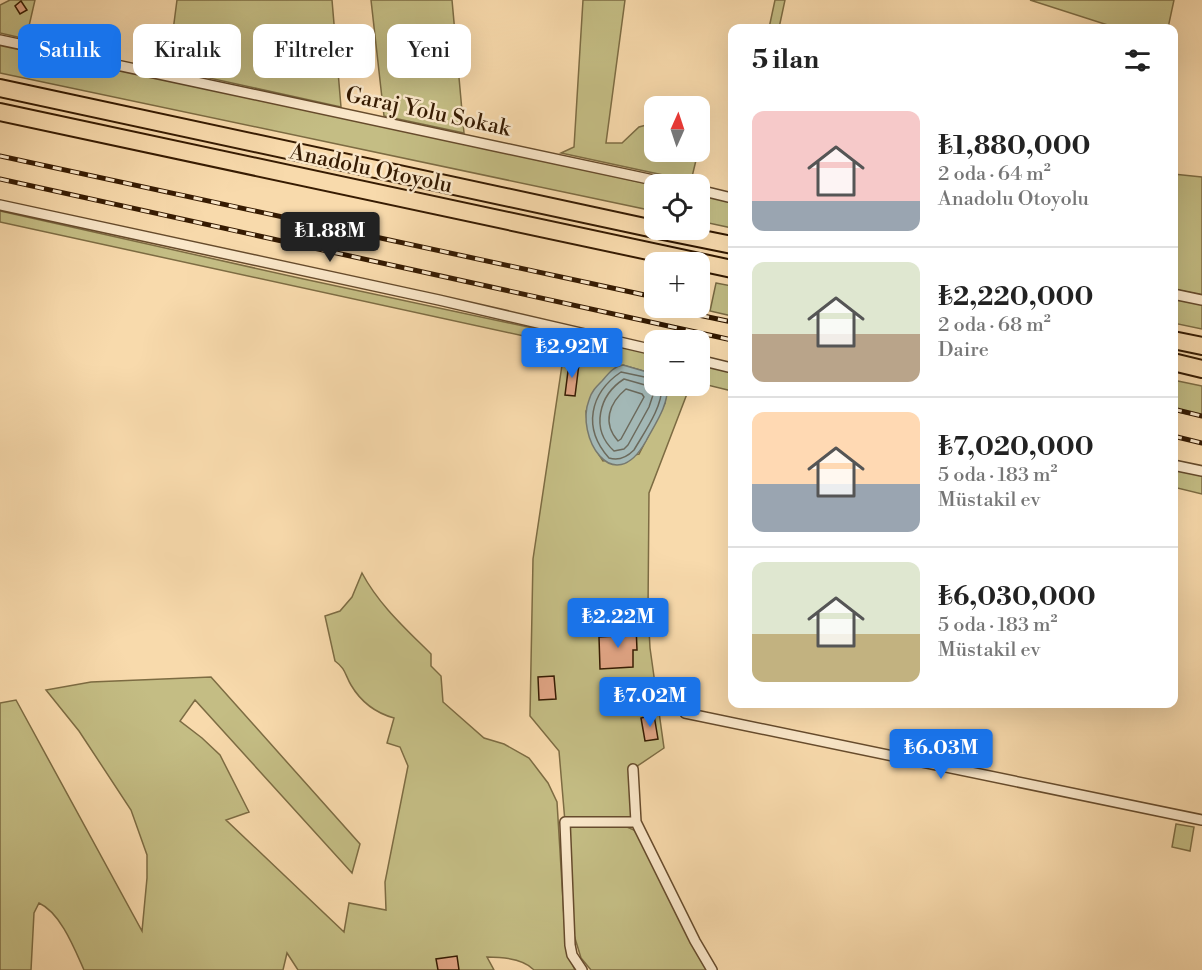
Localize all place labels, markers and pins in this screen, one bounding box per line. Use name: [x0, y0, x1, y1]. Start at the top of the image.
pin: ₺1.88M: [281, 212, 379, 263]
pin: ₺2.92M: [523, 328, 621, 379]
pin: ₺2.22M: [569, 598, 667, 649]
pin: ₺7.02M: [601, 677, 699, 728]
pin: ₺6.03M: [892, 729, 990, 780]

